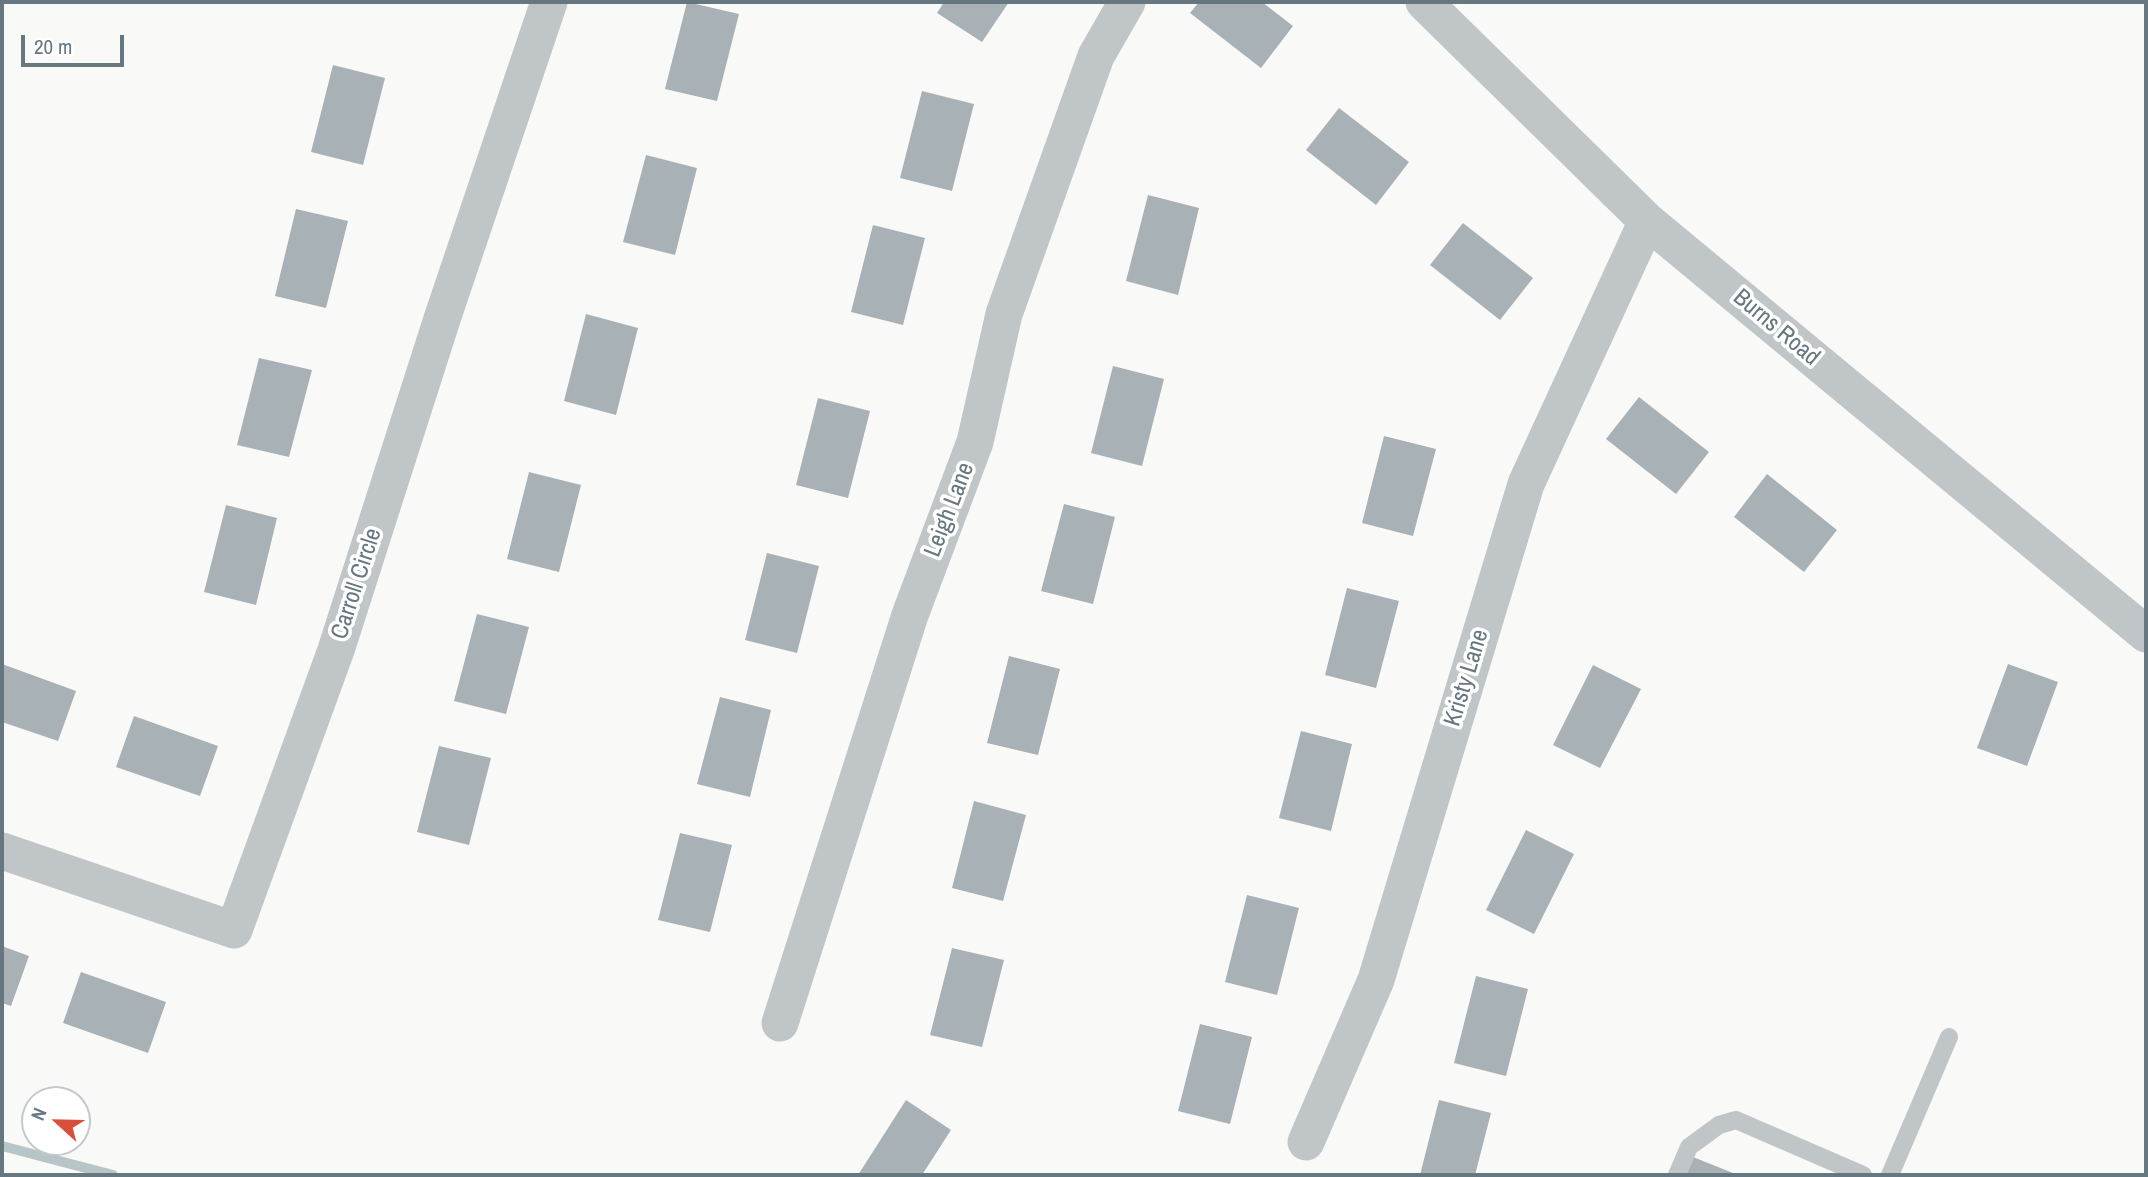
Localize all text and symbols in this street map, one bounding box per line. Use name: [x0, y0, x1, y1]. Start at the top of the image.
scale bar: [24, 21, 128, 65]
text: 20 m: [34, 32, 72, 61]
street label: Burns Road: [1727, 284, 1825, 372]
street label: Leigh Lane: [919, 459, 981, 561]
street label: Carroll Circle: [326, 525, 388, 643]
street label: Kristy Lane: [1439, 626, 1495, 730]
north arrow: [21, 1086, 91, 1156]
text: N: [24, 1104, 53, 1124]

